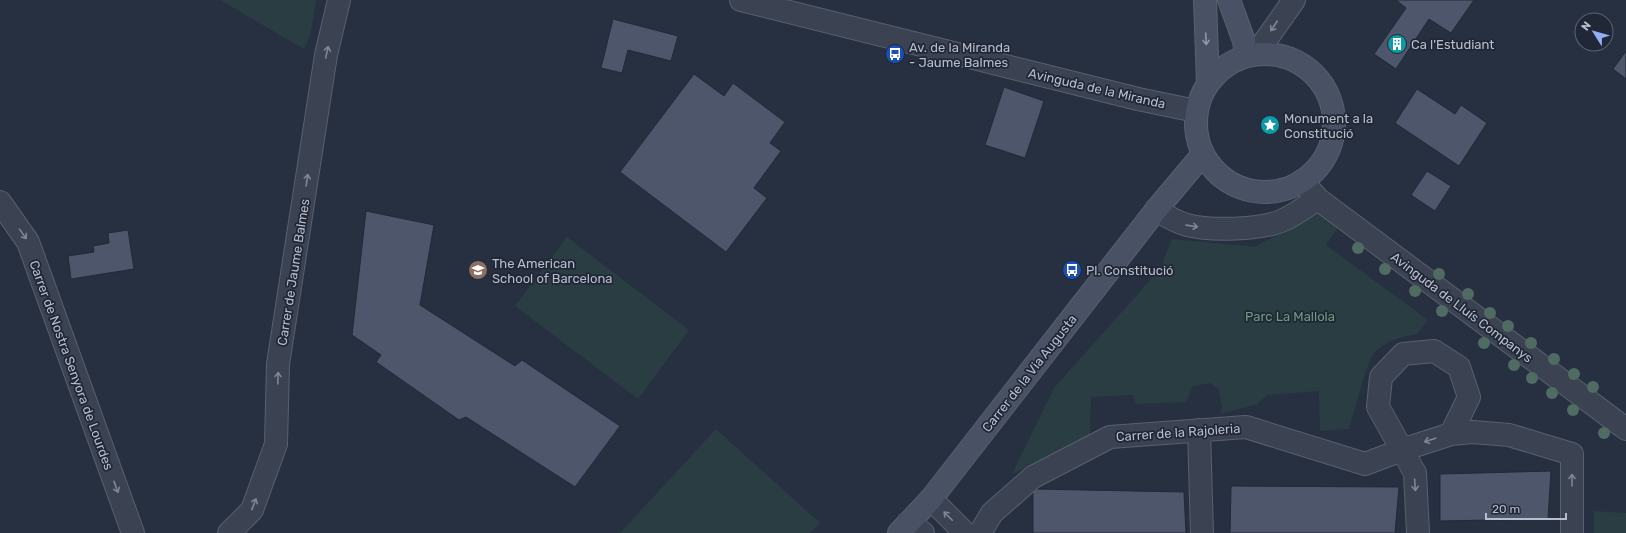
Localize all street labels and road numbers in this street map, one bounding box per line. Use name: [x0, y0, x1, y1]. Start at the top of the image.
street label: Avinguda de la Miranda: [1027, 65, 1167, 113]
street label: Carrer de Jaume Balmes: [274, 197, 313, 347]
street label: Avinguda de Lluís Companys: [1387, 249, 1536, 367]
street label: Carrer de Nostra Senyora de Lourdes: [27, 258, 117, 472]
street label: Carrer de la Via Augusta: [979, 312, 1081, 436]
street label: Carrer de la Rajoleria: [1115, 421, 1241, 444]

